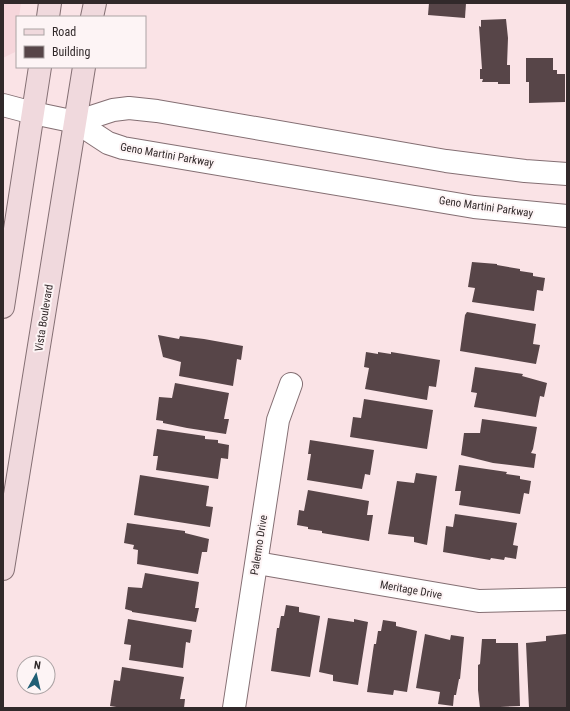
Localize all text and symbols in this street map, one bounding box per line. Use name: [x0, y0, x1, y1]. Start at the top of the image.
legend: [16, 16, 146, 68]
text: Road: [52, 25, 76, 39]
text: Building: [52, 45, 90, 59]
street label: Geno Martini Parkway: [119, 140, 215, 170]
street label: Geno Martini Parkway: [438, 194, 534, 220]
street label: Vista Boulevard: [32, 283, 56, 353]
street label: Palermo Drive: [248, 514, 270, 576]
street label: Meritage Drive: [379, 578, 443, 602]
north arrow: [16, 655, 56, 695]
text: N: [33, 659, 42, 673]

